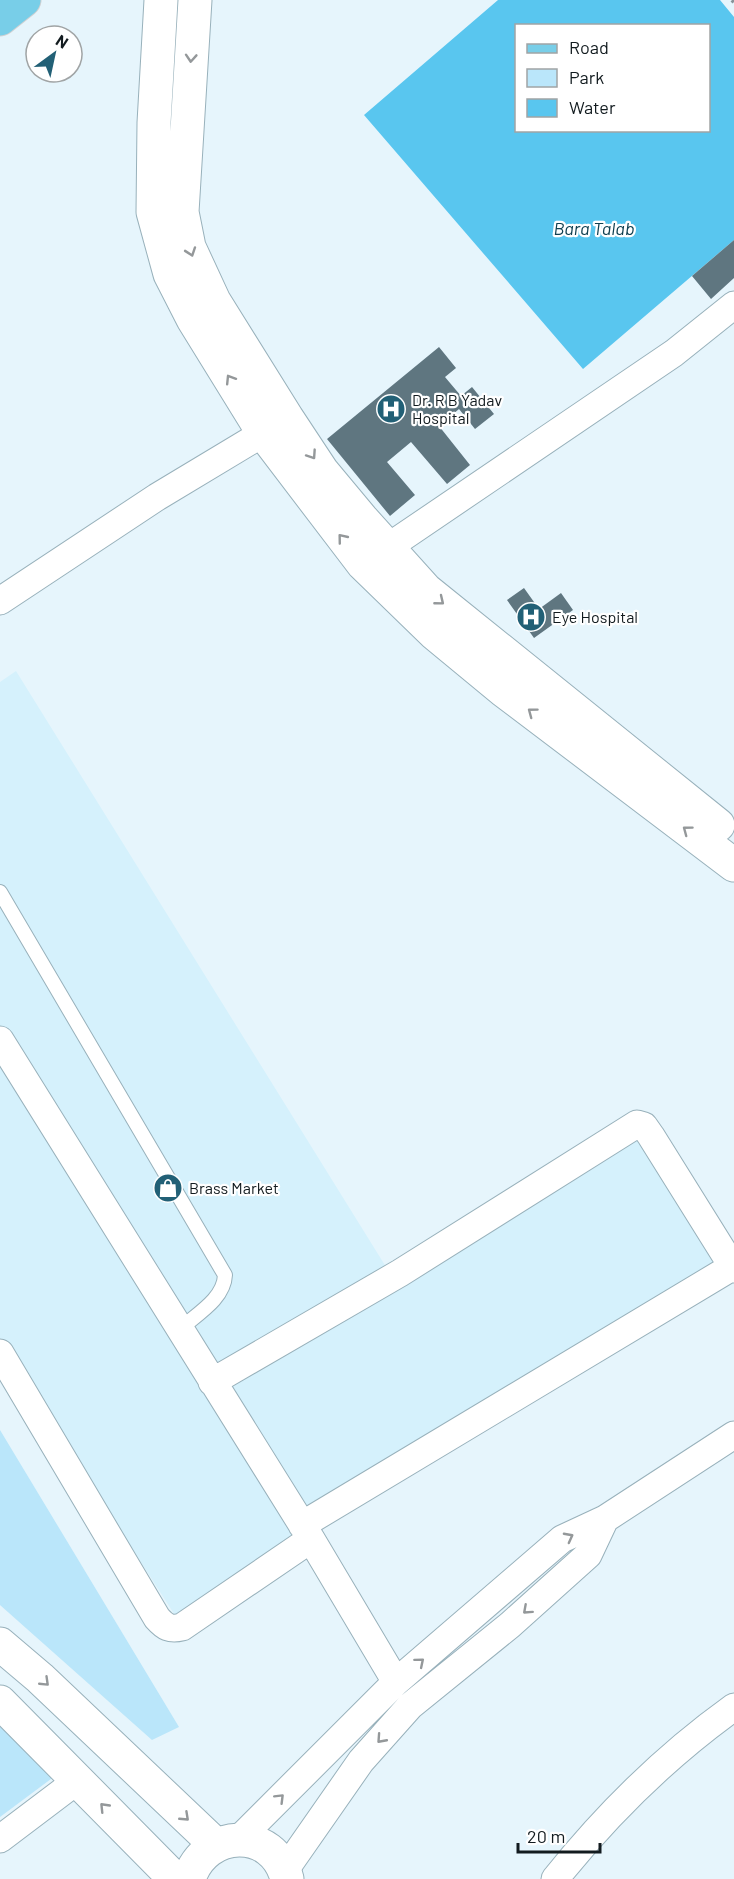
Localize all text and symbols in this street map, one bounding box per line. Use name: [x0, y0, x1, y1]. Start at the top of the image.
north arrow: [24, 24, 84, 84]
legend: [515, 24, 710, 132]
text: N: [53, 30, 72, 52]
text: Road: [569, 36, 609, 58]
one-way arrow: [185, 54, 198, 63]
text: Park: [569, 66, 604, 88]
text: Water: [569, 96, 616, 118]
water label: Bara Talab: [554, 217, 634, 239]
one-way arrow: [184, 246, 197, 257]
one-way arrow: [225, 375, 237, 385]
place label: Dr. R B Yadav Hospital: [412, 390, 502, 427]
hospital icon: Dr. R B Yadav Hospital: [375, 393, 407, 425]
one-way arrow: [305, 449, 316, 460]
one-way arrow: [339, 534, 350, 545]
one-way arrow: [434, 594, 445, 605]
hospital icon: Eye Hospital: [515, 601, 547, 633]
place label: Eye Hospital: [552, 607, 638, 626]
one-way arrow: [527, 709, 538, 720]
one-way arrow: [683, 826, 694, 837]
shop icon: Brass Market: [152, 1172, 184, 1204]
place label: Brass Market: [189, 1178, 279, 1197]
one-way arrow: [562, 1533, 573, 1544]
one-way arrow: [523, 1603, 534, 1614]
one-way arrow: [413, 1658, 424, 1669]
one-way arrow: [38, 1675, 48, 1686]
one-way arrow: [377, 1732, 388, 1743]
one-way arrow: [273, 1794, 284, 1805]
one-way arrow: [101, 1804, 112, 1815]
one-way arrow: [179, 1810, 189, 1821]
scale bar: [518, 1816, 600, 1854]
text: 20 m: [527, 1825, 565, 1847]

